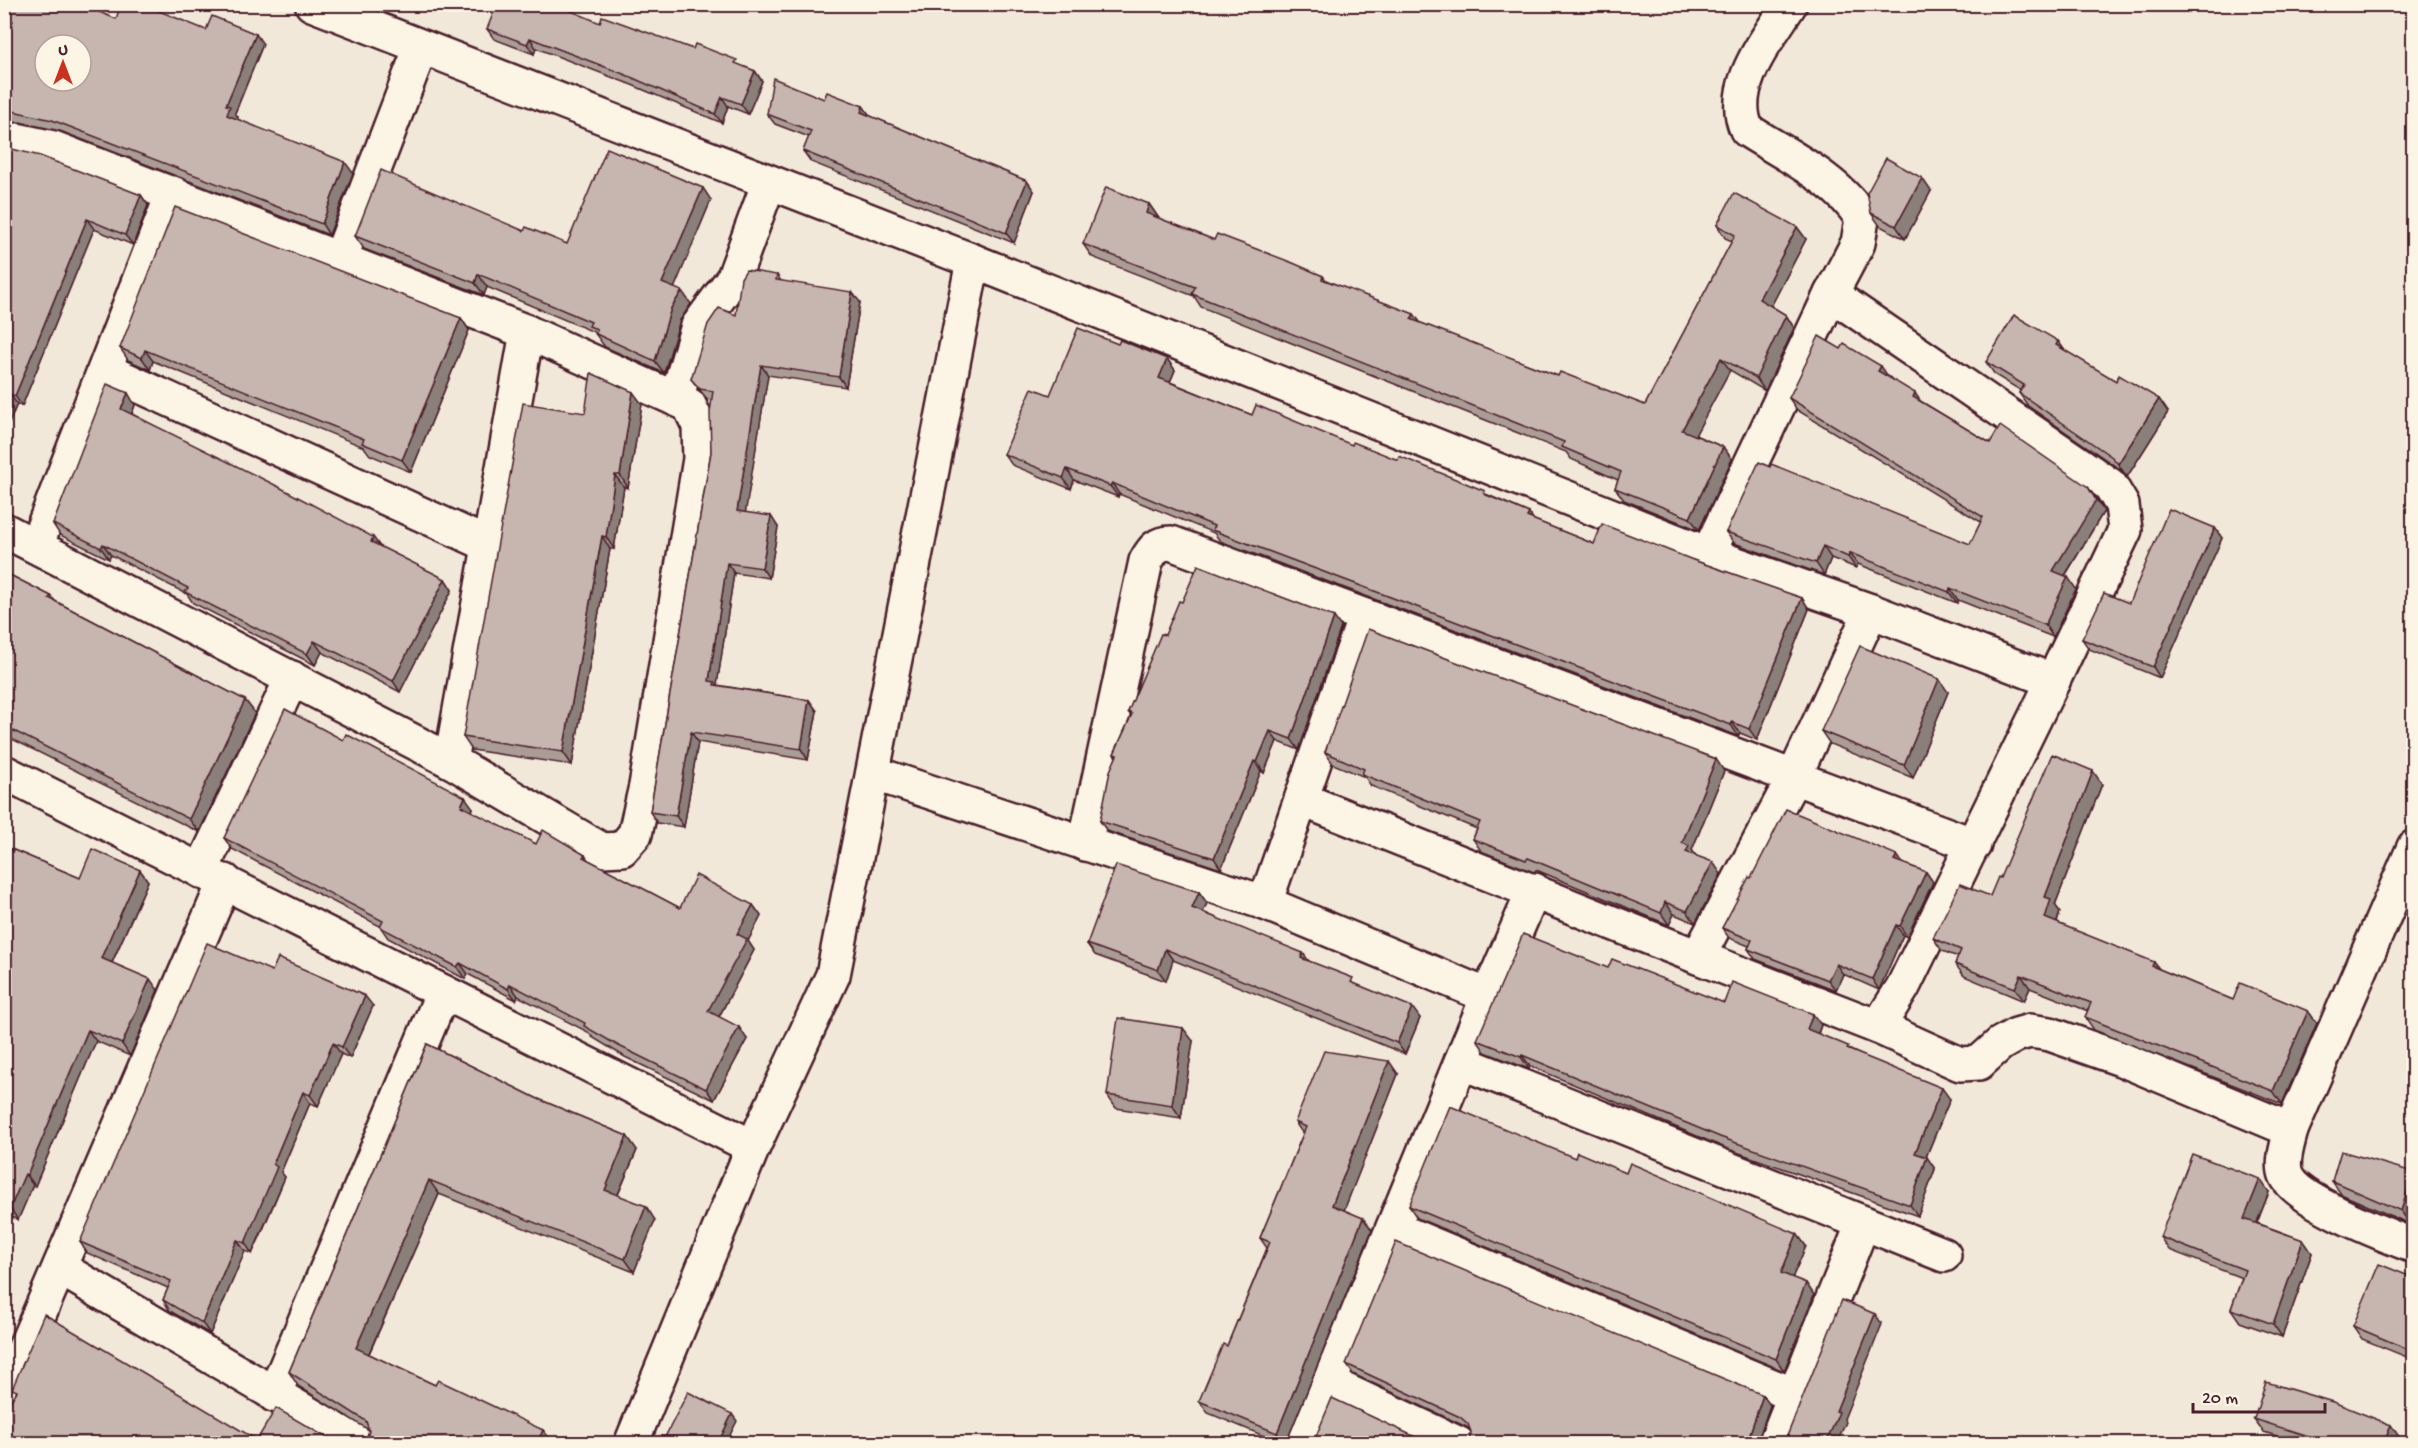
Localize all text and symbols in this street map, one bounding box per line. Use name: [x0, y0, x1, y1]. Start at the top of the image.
north arrow: [33, 33, 93, 93]
text: U: [58, 42, 68, 61]
scale bar: [2193, 1376, 2325, 1414]
text: 20 m: [2202, 1389, 2238, 1410]

